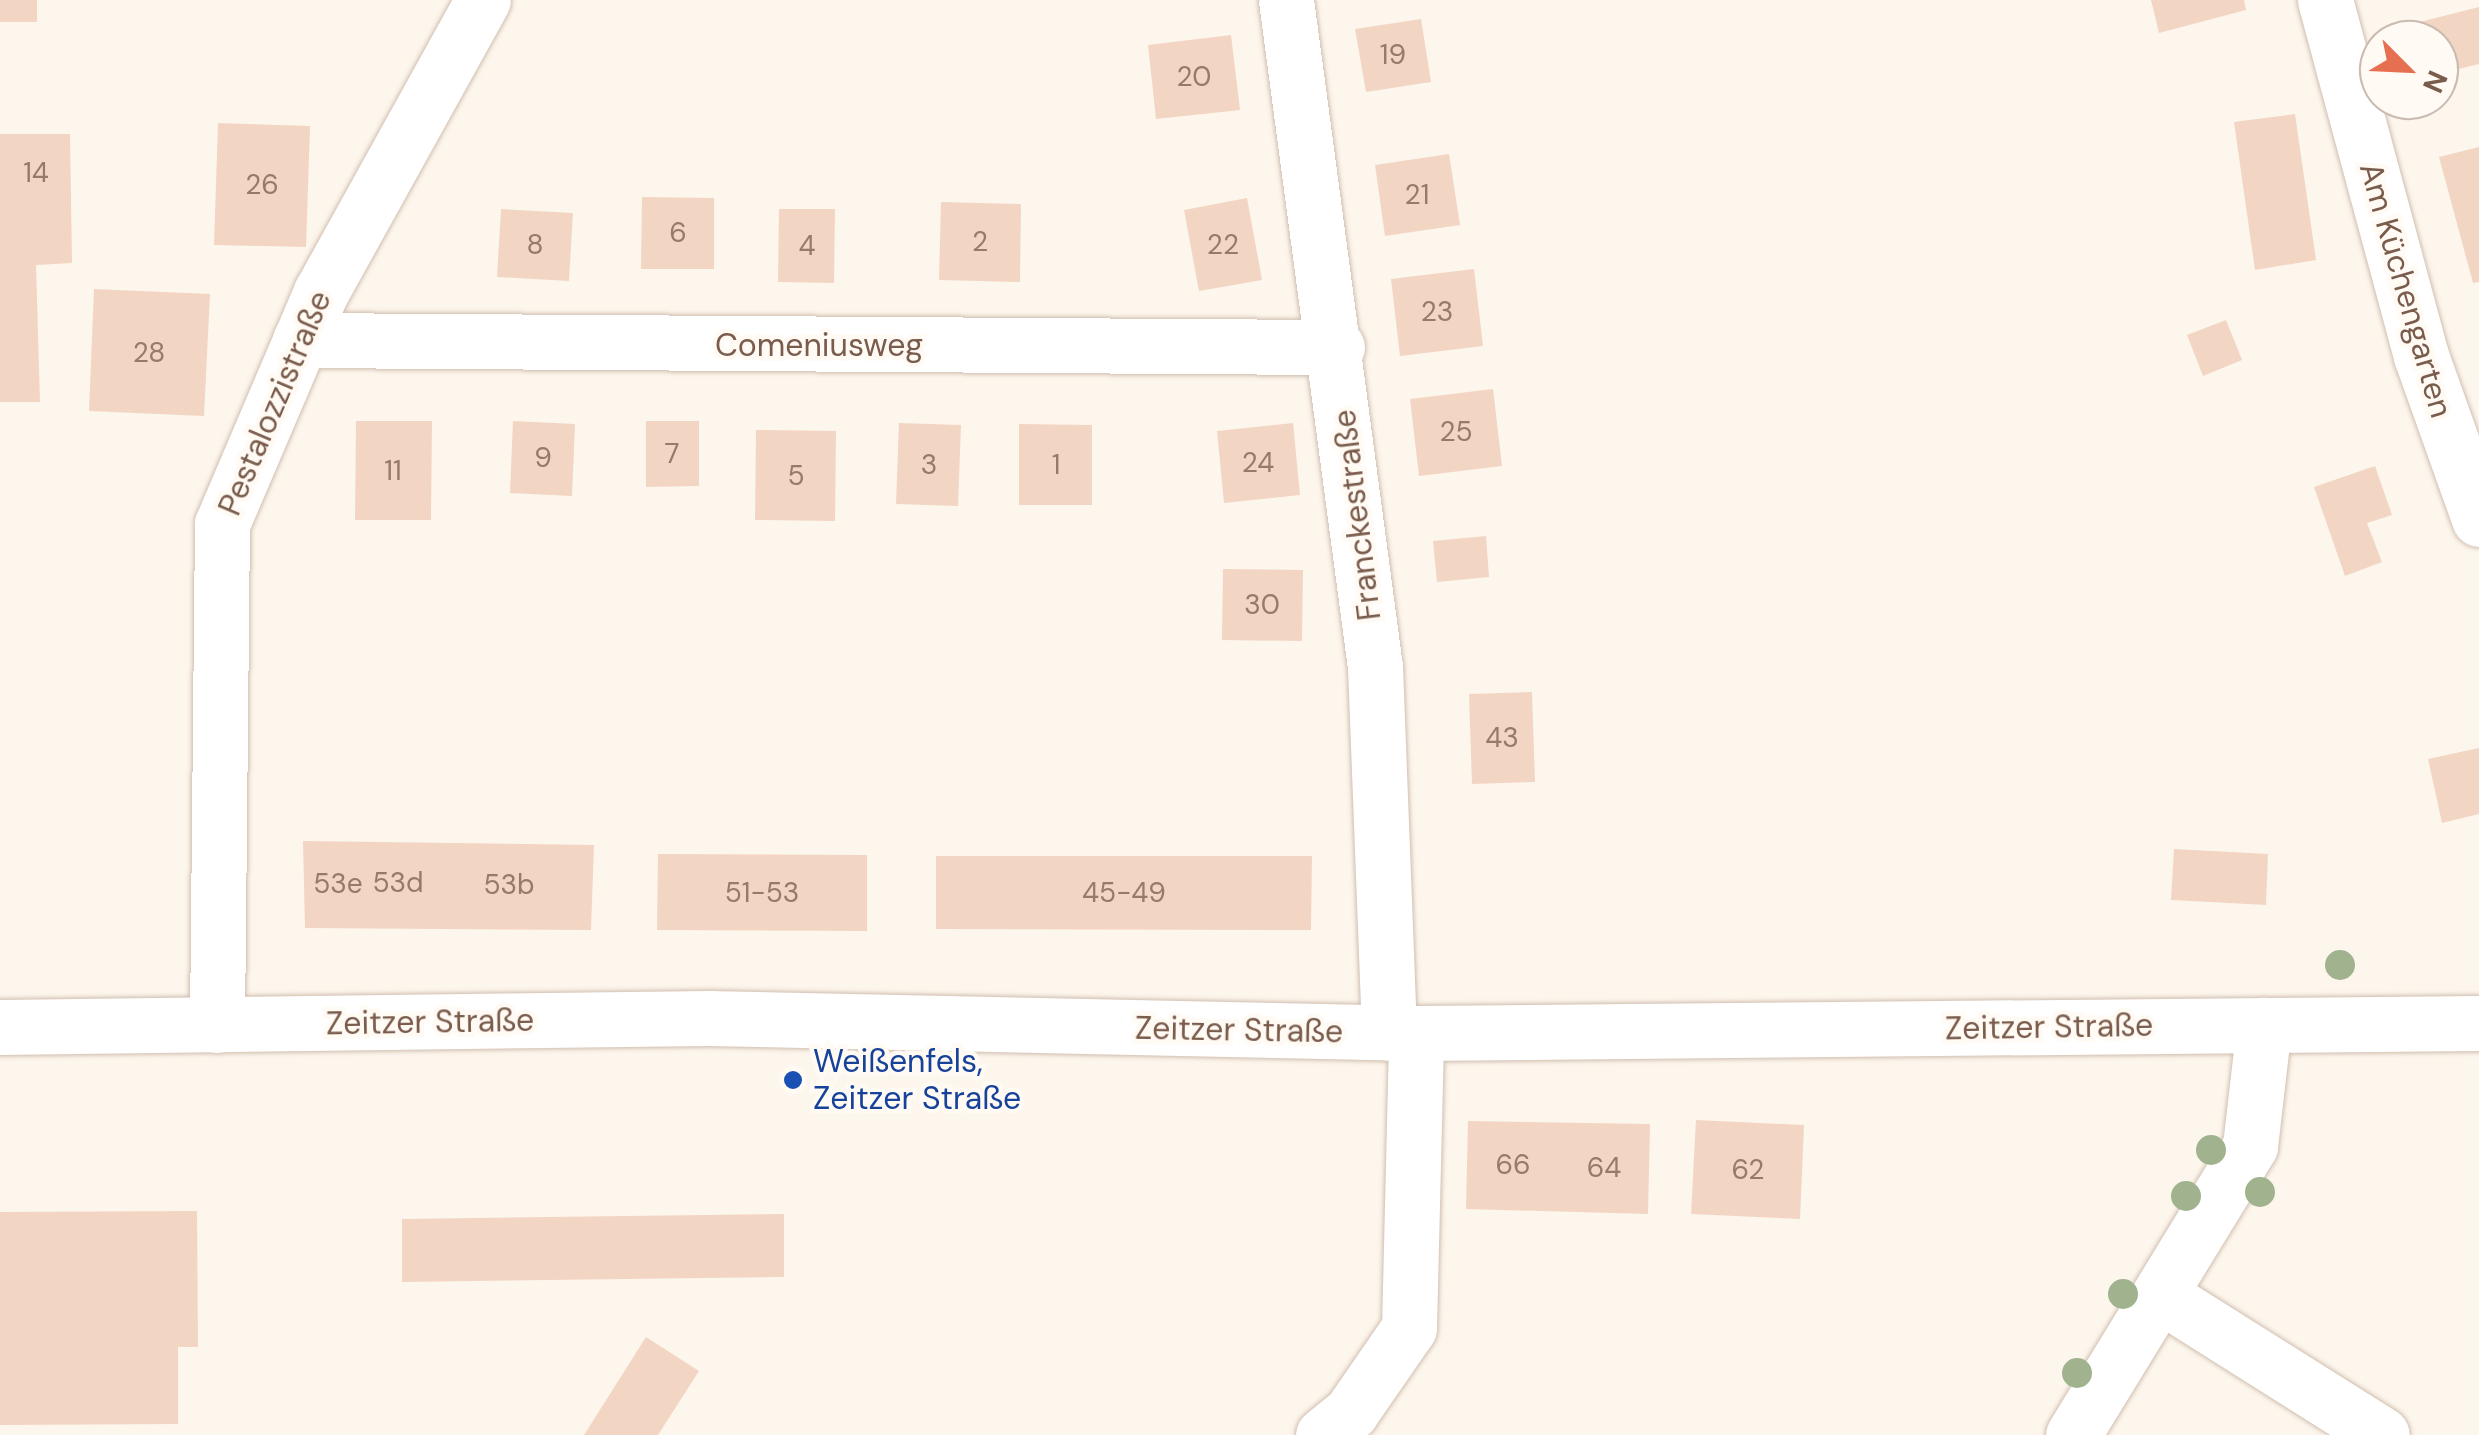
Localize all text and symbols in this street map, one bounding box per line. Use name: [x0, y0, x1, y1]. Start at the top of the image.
north arrow: [2359, 20, 2459, 120]
house number: 19: [1380, 38, 1406, 72]
house number: 20: [1177, 60, 1211, 94]
text: N: [2414, 65, 2456, 98]
house number: 14: [23, 156, 49, 190]
street label: Am Küchengarten: [2351, 158, 2461, 422]
house number: 26: [245, 168, 279, 202]
house number: 21: [1405, 178, 1429, 212]
house number: 6: [669, 216, 687, 250]
house number: 2: [972, 225, 988, 259]
house number: 8: [526, 228, 544, 262]
house number: 22: [1207, 228, 1239, 262]
house number: 4: [799, 229, 815, 263]
street label: Pestalozzistraße: [210, 285, 340, 521]
house number: 23: [1421, 295, 1453, 329]
street label: Comeniusweg: [715, 326, 923, 364]
house number: 28: [133, 336, 165, 370]
street label: Franckestraße: [1325, 407, 1389, 623]
house number: 25: [1439, 415, 1473, 449]
house number: 7: [665, 437, 679, 471]
house number: 9: [534, 441, 552, 475]
house number: 24: [1242, 446, 1274, 480]
house number: 3: [921, 448, 937, 482]
house number: 1: [1052, 448, 1060, 482]
house number: 11: [384, 454, 402, 488]
house number: 5: [787, 459, 805, 493]
house number: 30: [1244, 588, 1280, 622]
house number: 43: [1485, 721, 1519, 755]
house number: 53d: [372, 866, 424, 900]
house number: 53e: [313, 867, 363, 901]
house number: 53b: [483, 868, 535, 902]
house number: 51-53: [725, 876, 799, 910]
house number: 45-49: [1082, 876, 1166, 910]
street label: Zeitzer Straße: [326, 1001, 534, 1043]
street label: Zeitzer Straße: [1945, 1006, 2153, 1048]
street label: Zeitzer Straße: [1135, 1009, 1343, 1051]
place label: Weißenfels, Zeitzer Straße: [813, 1043, 1021, 1118]
marker: Weißenfels, Zeitzer Straße: [782, 1069, 804, 1091]
house number: 66: [1495, 1148, 1531, 1182]
house number: 64: [1587, 1151, 1621, 1185]
house number: 62: [1732, 1153, 1764, 1187]

